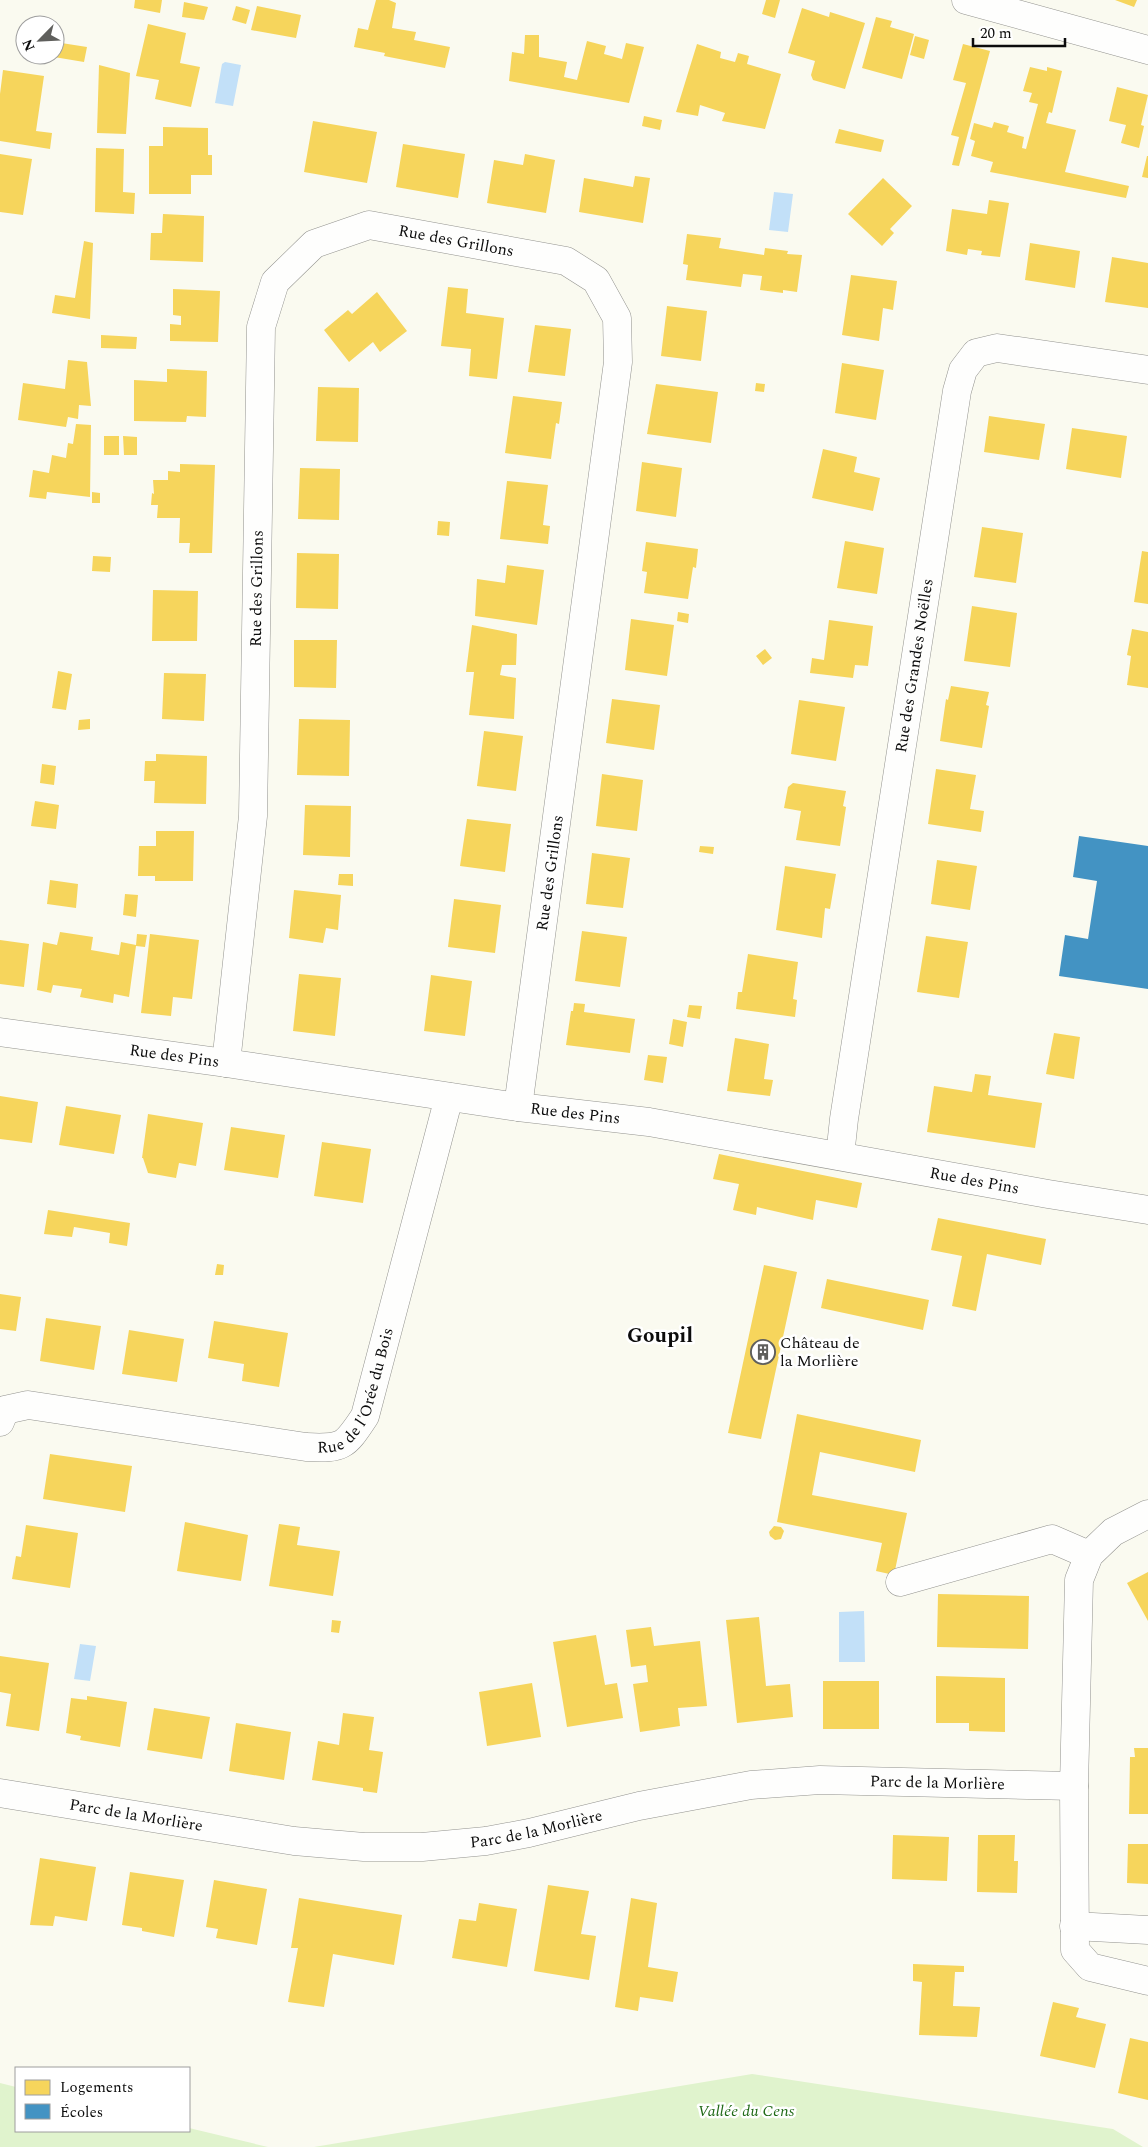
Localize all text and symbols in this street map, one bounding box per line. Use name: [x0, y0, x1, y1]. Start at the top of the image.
north arrow: [15, 15, 65, 65]
scale bar: [973, 15, 1066, 47]
text: 20 m: [980, 22, 1012, 45]
text: N: [17, 36, 40, 55]
street label: Rue des Grillons: [397, 219, 516, 263]
street label: Rue des Grillons: [244, 530, 270, 647]
street label: Rue des Grandes Noëlles: [889, 577, 940, 754]
street label: Rue des Grillons: [530, 813, 570, 933]
street label: Rue des Pins: [128, 1038, 221, 1074]
street label: Rue des Pins: [529, 1096, 622, 1131]
street label: Rue des Pins: [928, 1161, 1021, 1201]
district label: Goupil: [627, 1320, 693, 1352]
street label: Rue de l'Orée du Bois: [317, 1325, 400, 1460]
place label: Château de la Morlière: [780, 1331, 860, 1373]
building icon: Château de la Morlière: [750, 1339, 776, 1365]
street label: Parc de la Morlière: [870, 1769, 1005, 1796]
street label: Parc de la Morlière: [68, 1793, 205, 1838]
street label: Parc de la Morlière: [469, 1803, 605, 1854]
legend: [15, 2067, 190, 2132]
text: Logements: [60, 2076, 134, 2099]
park label: Vallée du Cens: [698, 2099, 795, 2123]
text: Écoles: [60, 2101, 103, 2124]

